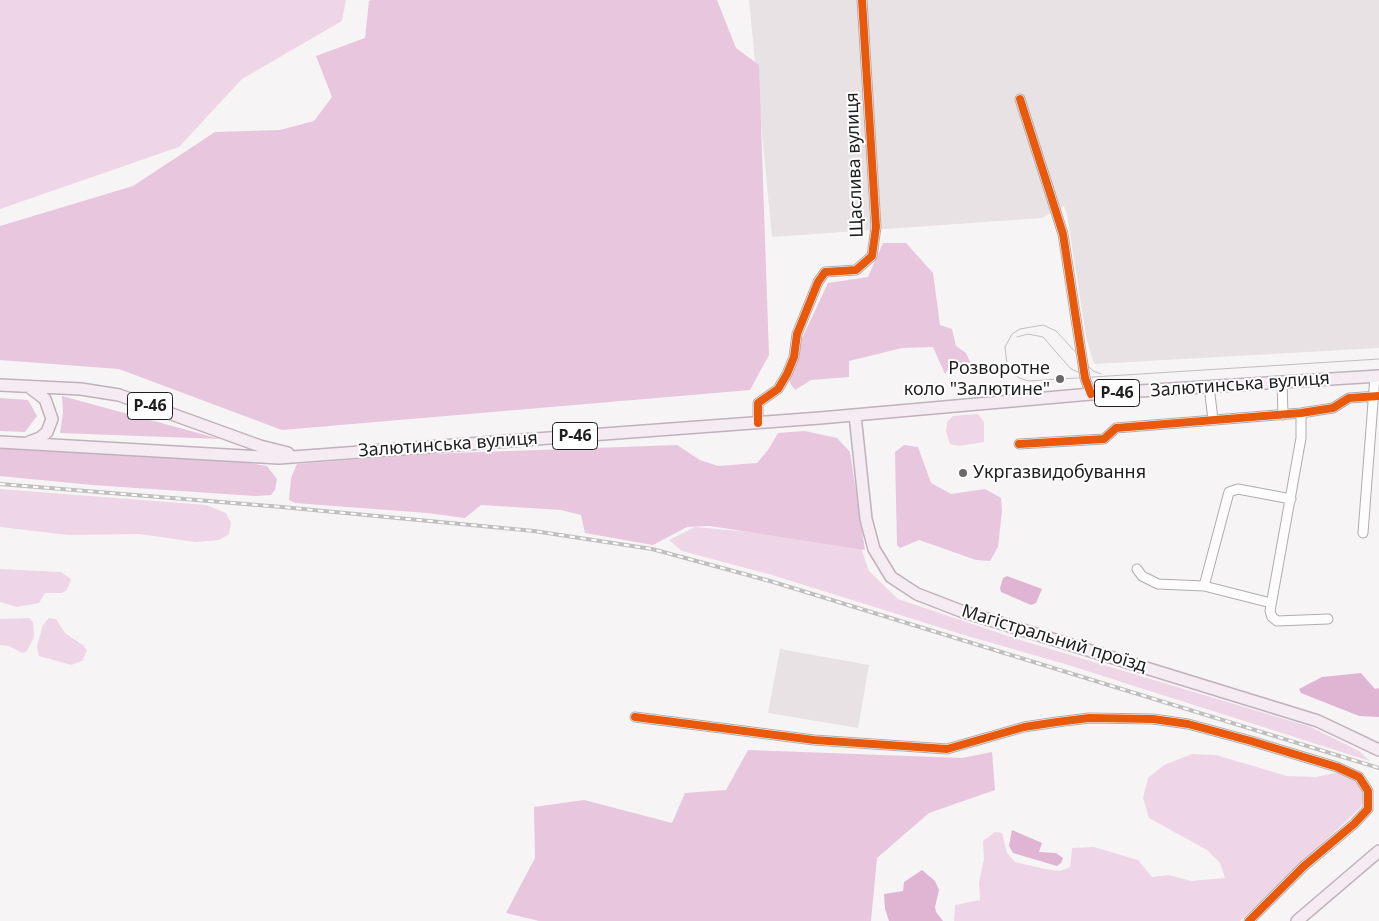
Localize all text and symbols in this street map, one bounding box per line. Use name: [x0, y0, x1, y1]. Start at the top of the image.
street label: Щаслива вулиця: [842, 92, 868, 238]
place label: Розворотне коло "Залютине": [904, 358, 1050, 400]
street label: Залютинська вулиця: [1150, 368, 1330, 402]
marker: Розворотне коло "Залютине": [1054, 373, 1066, 385]
road number: Р-46: [1094, 379, 1140, 406]
road number: Р-46: [128, 392, 172, 420]
road number: Р-46: [552, 422, 598, 450]
street label: Залютинська вулиця: [358, 428, 538, 462]
place label: Укргазвидобування: [973, 462, 1146, 484]
marker: Укргазвидобування: [957, 467, 969, 479]
street label: Магістральний проїзд: [959, 601, 1149, 677]

